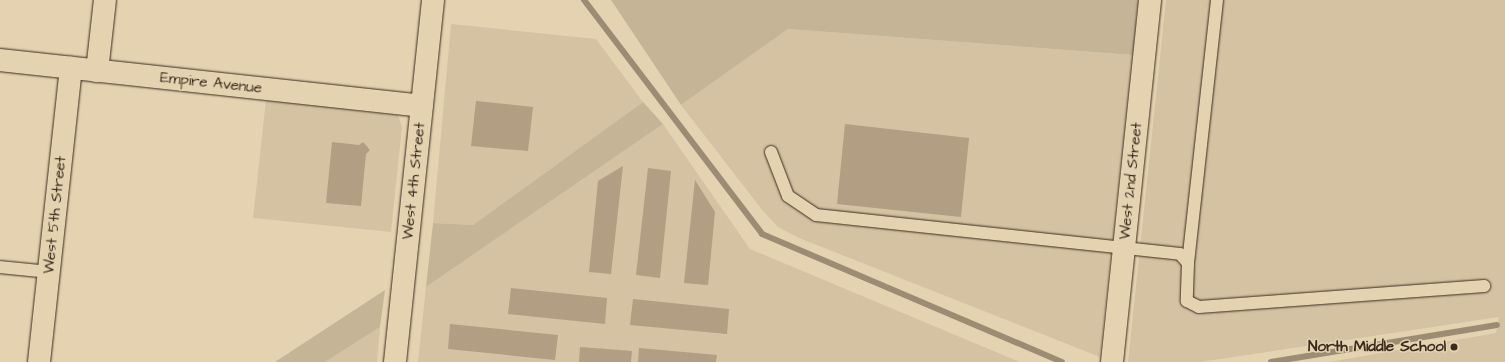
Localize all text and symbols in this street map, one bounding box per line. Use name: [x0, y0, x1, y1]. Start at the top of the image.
street label: Empire Avenue: [159, 69, 263, 97]
street label: West 4th Street: [399, 121, 429, 241]
street label: West 2nd Street: [1116, 121, 1146, 241]
street label: West 5th Street: [40, 155, 70, 275]
place label: North Middle School: [1308, 338, 1446, 356]
marker: North Middle School: [1449, 342, 1459, 352]

